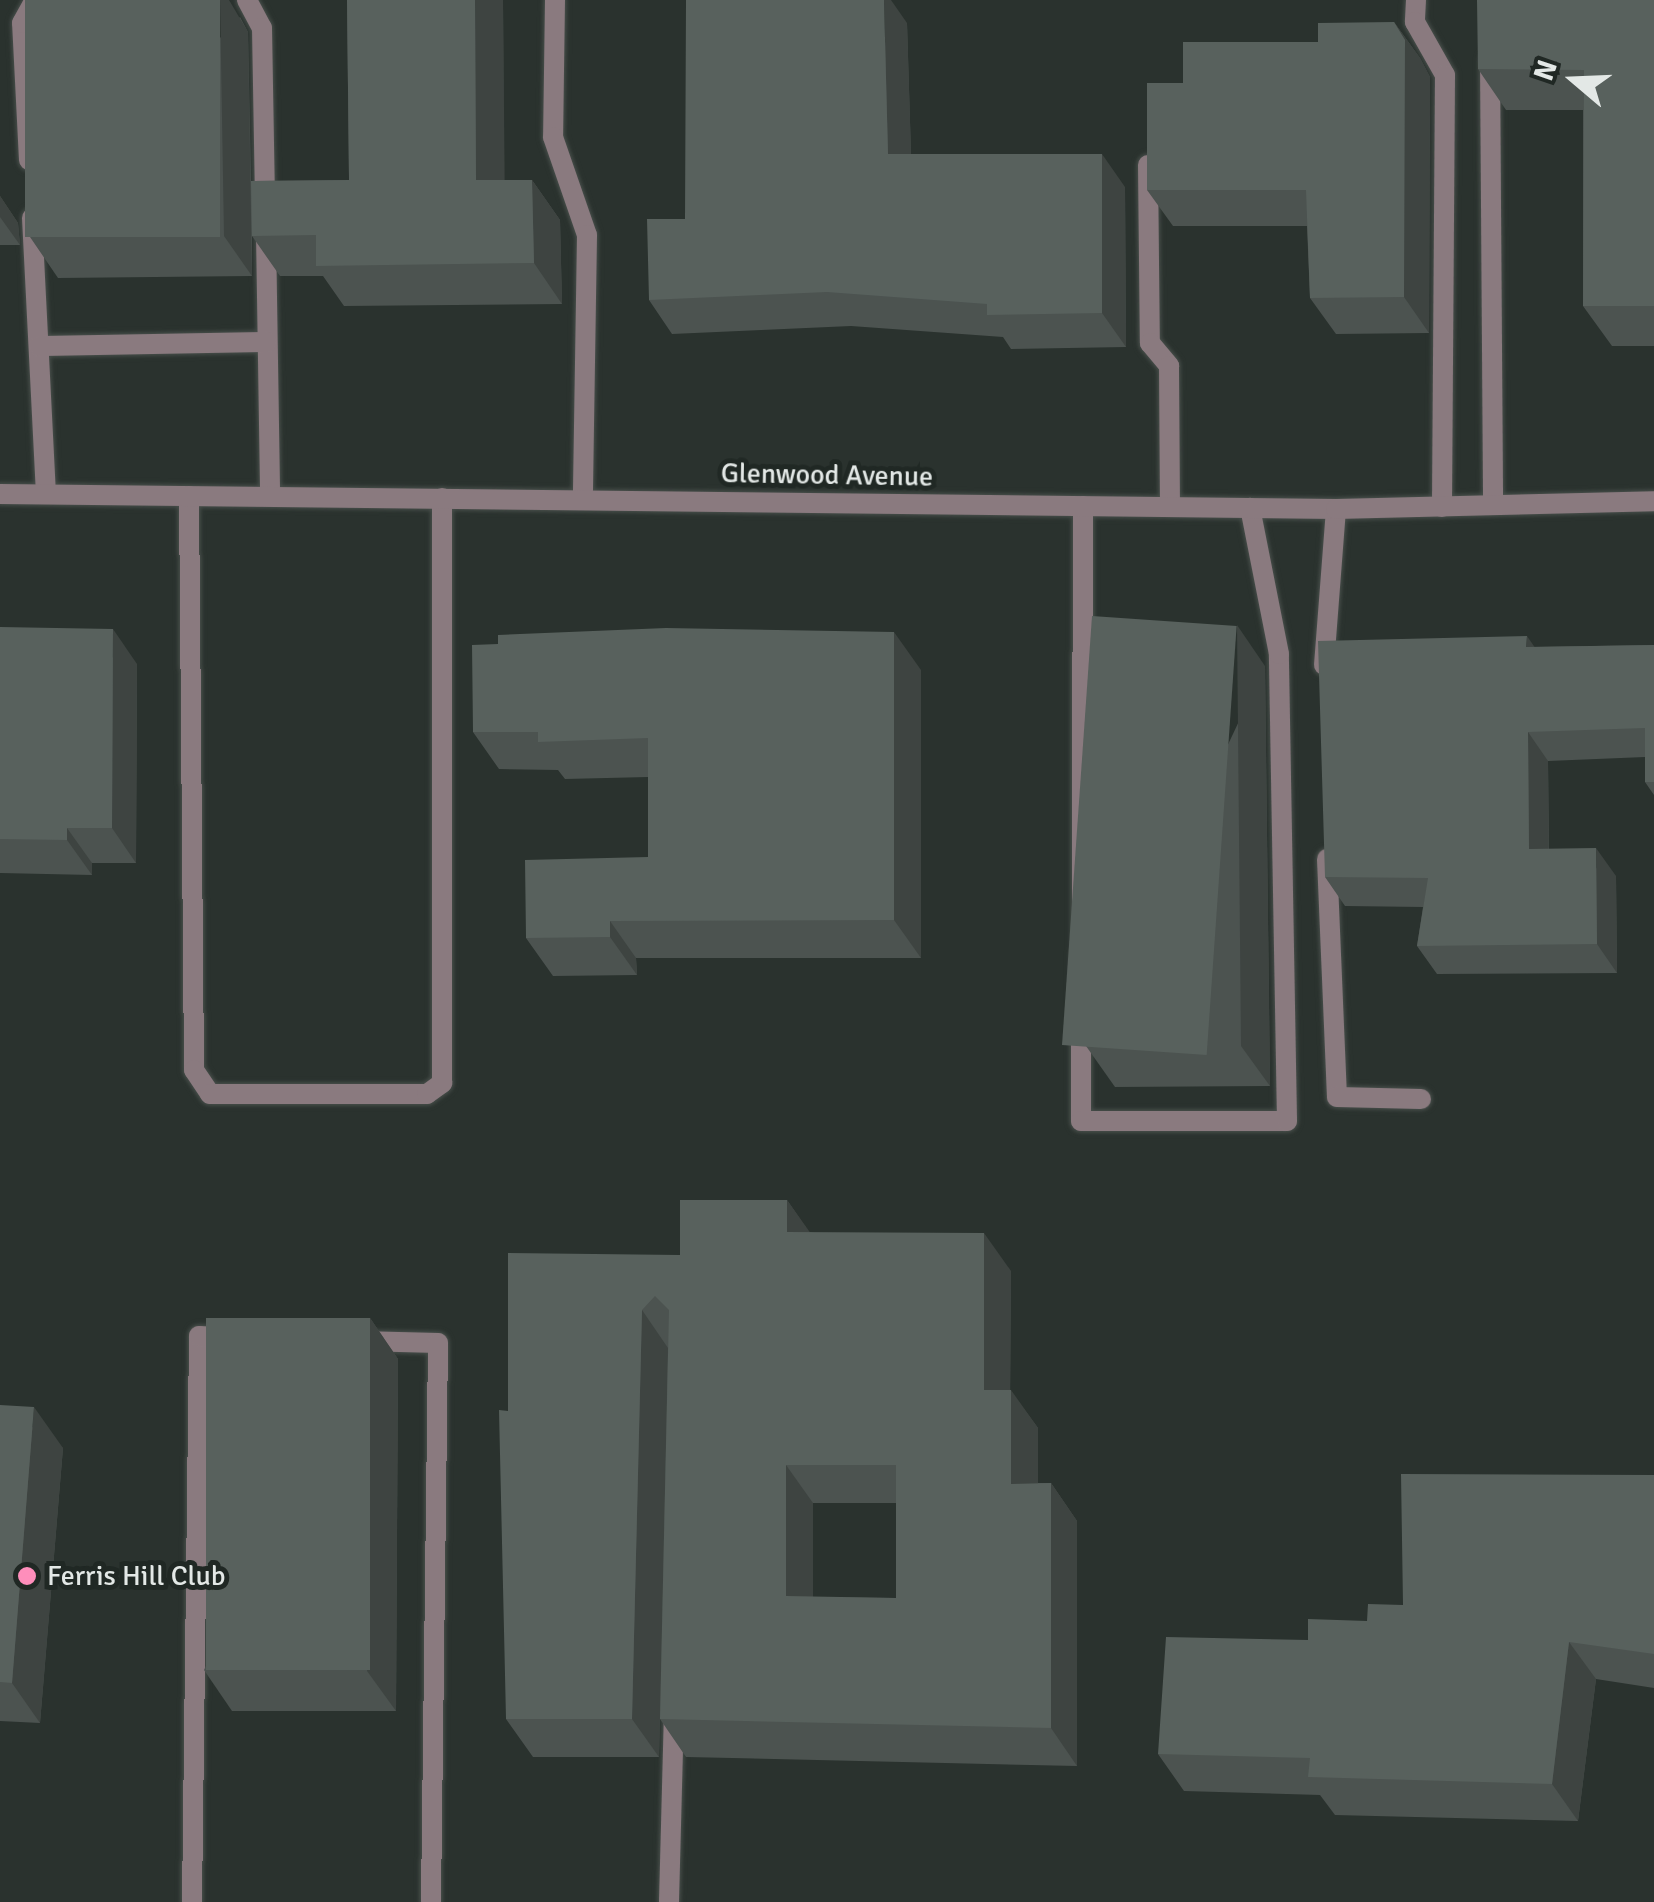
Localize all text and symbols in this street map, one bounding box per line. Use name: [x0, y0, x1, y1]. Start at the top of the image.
north arrow: [1524, 30, 1624, 130]
text: N: [1526, 55, 1565, 85]
street label: Glenwood Avenue: [721, 456, 933, 494]
place label: Ferris Hill Club: [47, 1559, 226, 1593]
marker: Ferris Hill Club: [16, 1565, 38, 1587]

